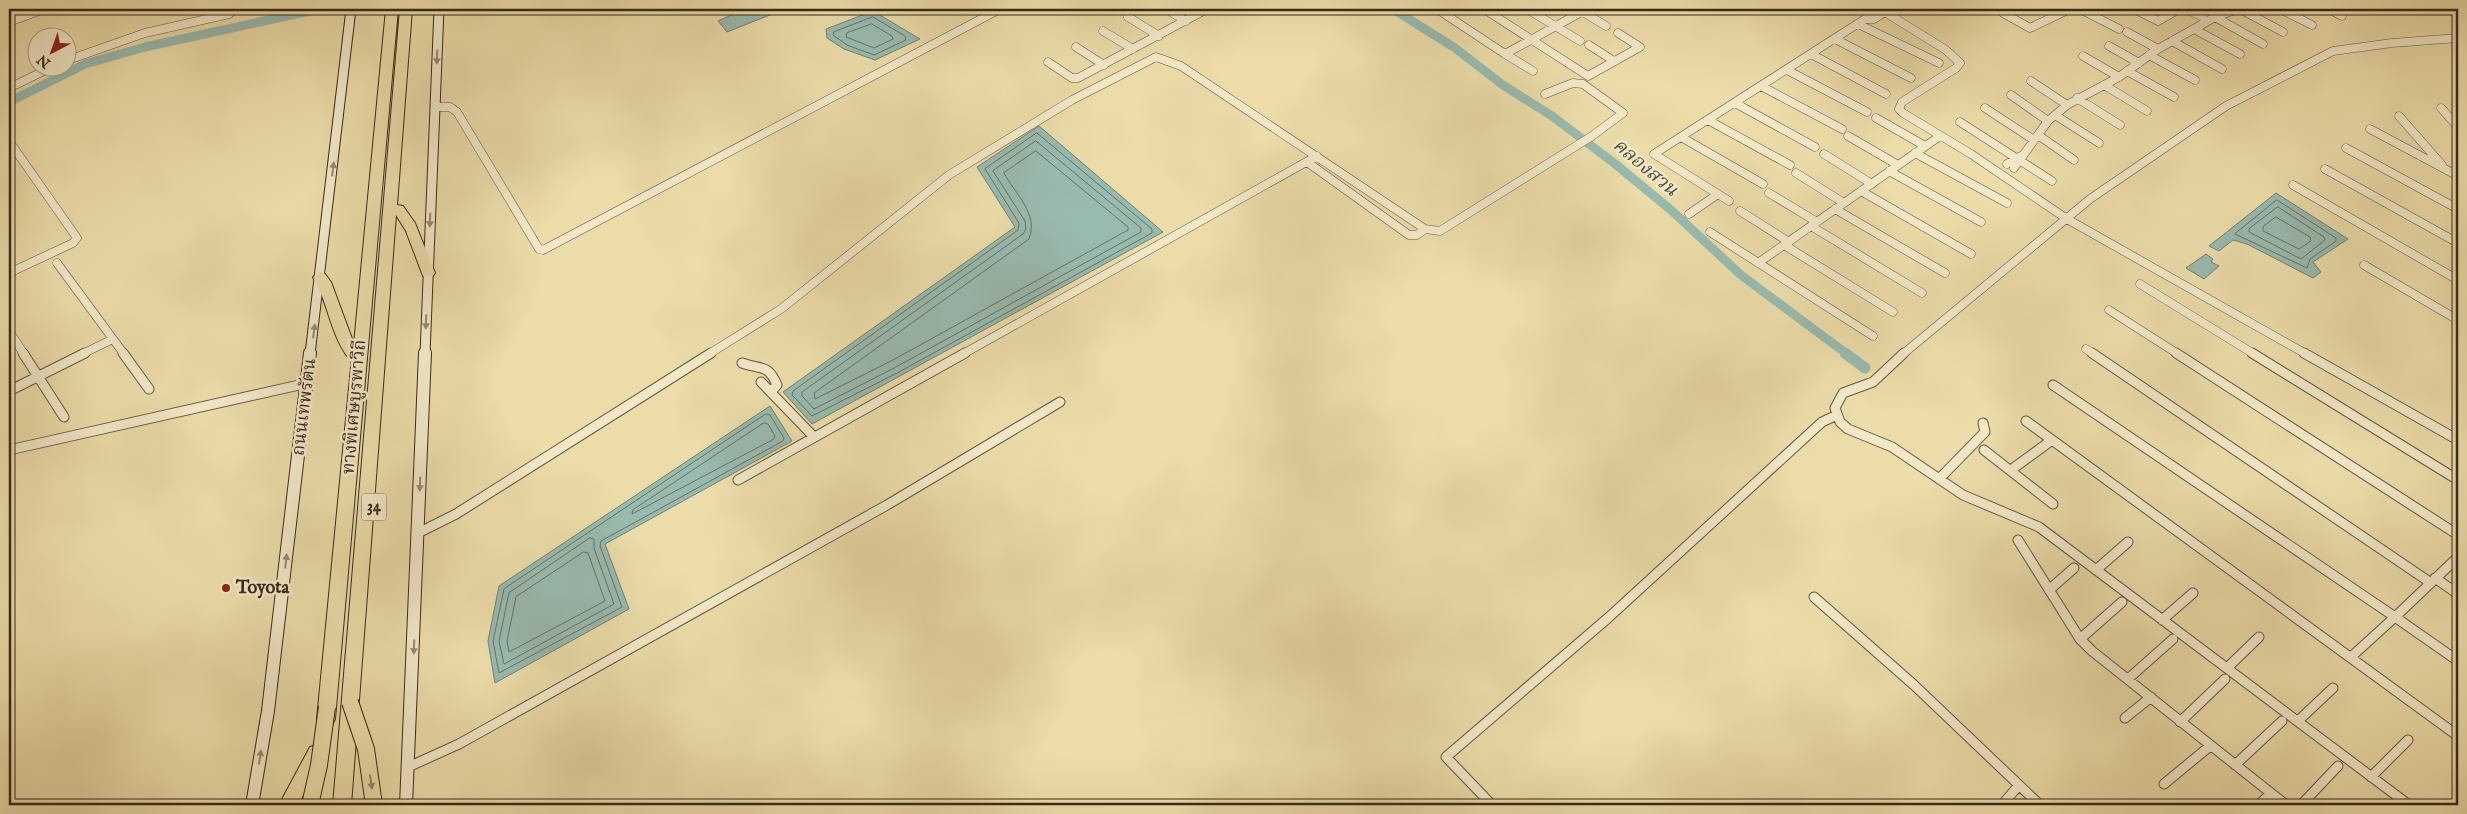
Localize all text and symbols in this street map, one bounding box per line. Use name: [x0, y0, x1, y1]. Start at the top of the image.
north arrow: [28, 28, 78, 78]
text: N: [34, 50, 55, 72]
one-way arrow: [432, 50, 440, 66]
water label: คลองสวน: [1607, 134, 1683, 203]
one-way arrow: [329, 161, 337, 177]
one-way arrow: [426, 212, 434, 228]
one-way arrow: [422, 314, 430, 330]
one-way arrow: [310, 322, 318, 338]
street label: ทางพิเศษบูรพาวิถี: [338, 339, 372, 475]
street label: ถนนเทพรัตน: [288, 357, 322, 457]
one-way arrow: [416, 476, 424, 492]
road number: 34: [362, 494, 386, 520]
one-way arrow: [282, 553, 290, 569]
place label: Toyota: [235, 577, 290, 600]
marker: Toyota: [220, 582, 232, 594]
one-way arrow: [409, 639, 417, 655]
one-way arrow: [257, 749, 265, 765]
one-way arrow: [367, 775, 375, 791]

